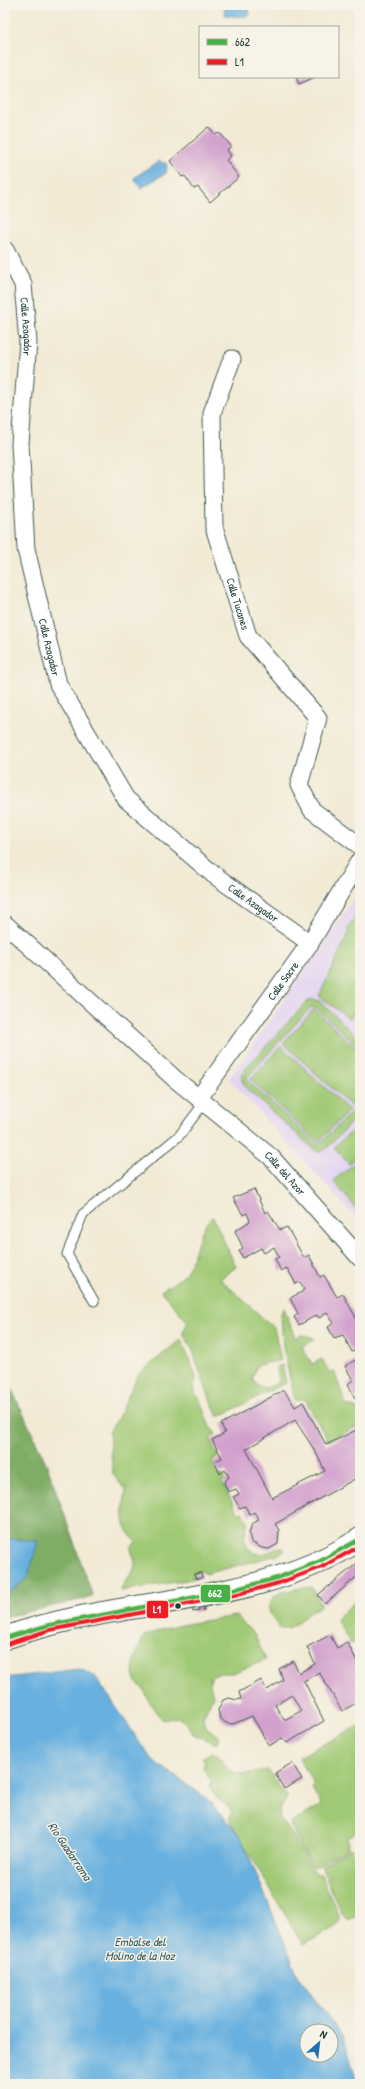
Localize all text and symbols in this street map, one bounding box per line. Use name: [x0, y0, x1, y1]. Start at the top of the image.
legend: [199, 26, 339, 78]
text: 662: [235, 33, 251, 50]
text: L1: [235, 53, 244, 70]
street label: Calle Azagador: [17, 297, 35, 357]
street label: Calle Tucanes: [223, 576, 253, 632]
street label: Calle Azagador: [36, 617, 63, 678]
street label: Calle Azagador: [225, 880, 282, 926]
street label: Calle Sacre: [264, 958, 302, 1003]
street label: Calle del Azor: [262, 1148, 309, 1199]
line badge: 662: [200, 1584, 231, 1603]
text: 662: [208, 1586, 223, 1600]
line badge: L1: [146, 1600, 169, 1619]
unlabelled marker: [173, 1601, 183, 1611]
text: L1: [153, 1602, 161, 1616]
water label: Río Guadarrama: [44, 1818, 97, 1885]
water label: Embalse del Molino de la Hoz: [105, 1933, 176, 1964]
north arrow: [299, 2023, 339, 2063]
text: N: [318, 2027, 330, 2042]

